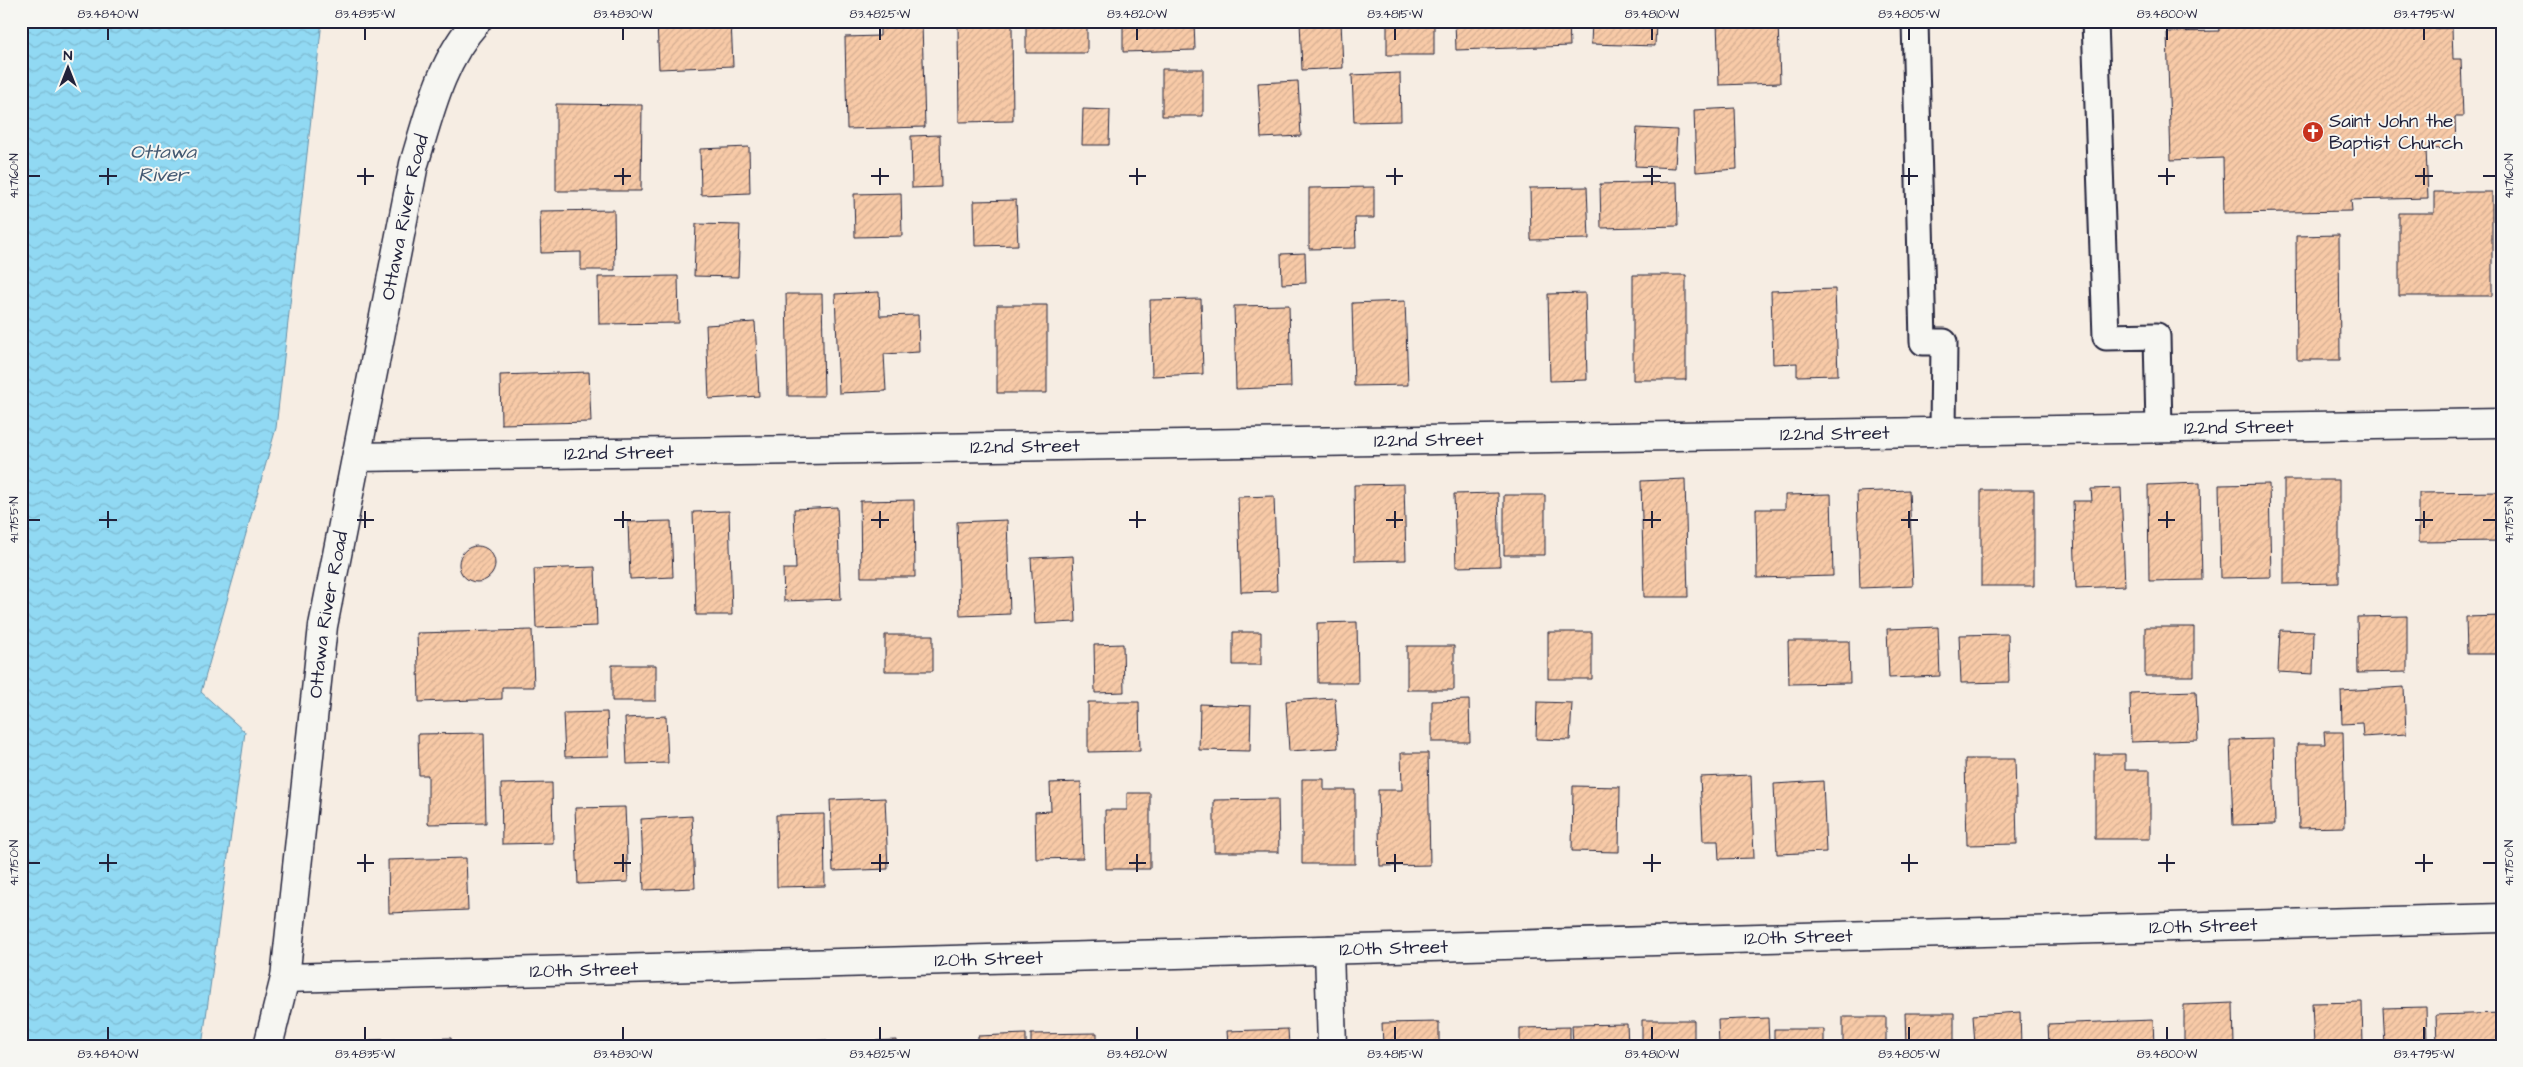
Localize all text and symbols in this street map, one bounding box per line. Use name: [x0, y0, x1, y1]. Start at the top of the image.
text: 83.4840°W: [77, 6, 139, 23]
text: 83.4835°W: [335, 6, 396, 23]
text: 83.4830°W: [593, 6, 653, 23]
text: 83.4825°W: [850, 6, 911, 23]
text: 83.4820°W: [1107, 6, 1168, 23]
text: 83.4815°W: [1367, 6, 1423, 23]
text: 83.4810°W: [1625, 6, 1680, 23]
text: 83.4805°W: [1878, 6, 1940, 23]
text: 83.4800°W: [2137, 6, 2198, 23]
text: 83.4795°W: [2394, 6, 2455, 23]
north arrow: [42, 42, 92, 92]
text: N: [64, 46, 73, 66]
place label: Saint John the Baptist Church: [2329, 108, 2463, 157]
church icon: Saint John the Baptist Church: [2301, 120, 2325, 144]
street label: Ottawa River Road: [374, 131, 436, 302]
water label: Ottawa River: [130, 138, 197, 189]
text: 41.7160°N: [6, 153, 23, 199]
text: 41.7160°N: [2501, 153, 2518, 199]
street label: 122nd Street: [2184, 413, 2294, 442]
street label: 122nd Street: [1780, 419, 1890, 448]
street label: 122nd Street: [1374, 426, 1484, 454]
street label: 122nd Street: [970, 432, 1080, 461]
street label: 122nd Street: [564, 438, 674, 467]
text: 41.7155°N: [6, 496, 23, 544]
text: 41.7155°N: [2501, 496, 2518, 544]
street label: Ottawa River Road: [302, 529, 355, 700]
text: 41.7150°N: [6, 839, 23, 886]
text: 41.7150°N: [2501, 839, 2518, 886]
street label: 120th Street: [2149, 911, 2258, 941]
street label: 120th Street: [1744, 922, 1853, 952]
street label: 120th Street: [1339, 933, 1449, 963]
street label: 120th Street: [934, 944, 1044, 974]
street label: 120th Street: [529, 955, 639, 985]
text: 83.4840°W: [77, 1046, 139, 1063]
text: 83.4835°W: [335, 1046, 396, 1063]
text: 83.4830°W: [593, 1046, 653, 1063]
text: 83.4825°W: [850, 1046, 911, 1063]
text: 83.4820°W: [1107, 1046, 1168, 1063]
text: 83.4815°W: [1367, 1046, 1423, 1063]
text: 83.4810°W: [1625, 1046, 1680, 1063]
text: 83.4805°W: [1878, 1046, 1940, 1063]
text: 83.4800°W: [2137, 1046, 2198, 1063]
text: 83.4795°W: [2394, 1046, 2455, 1063]

